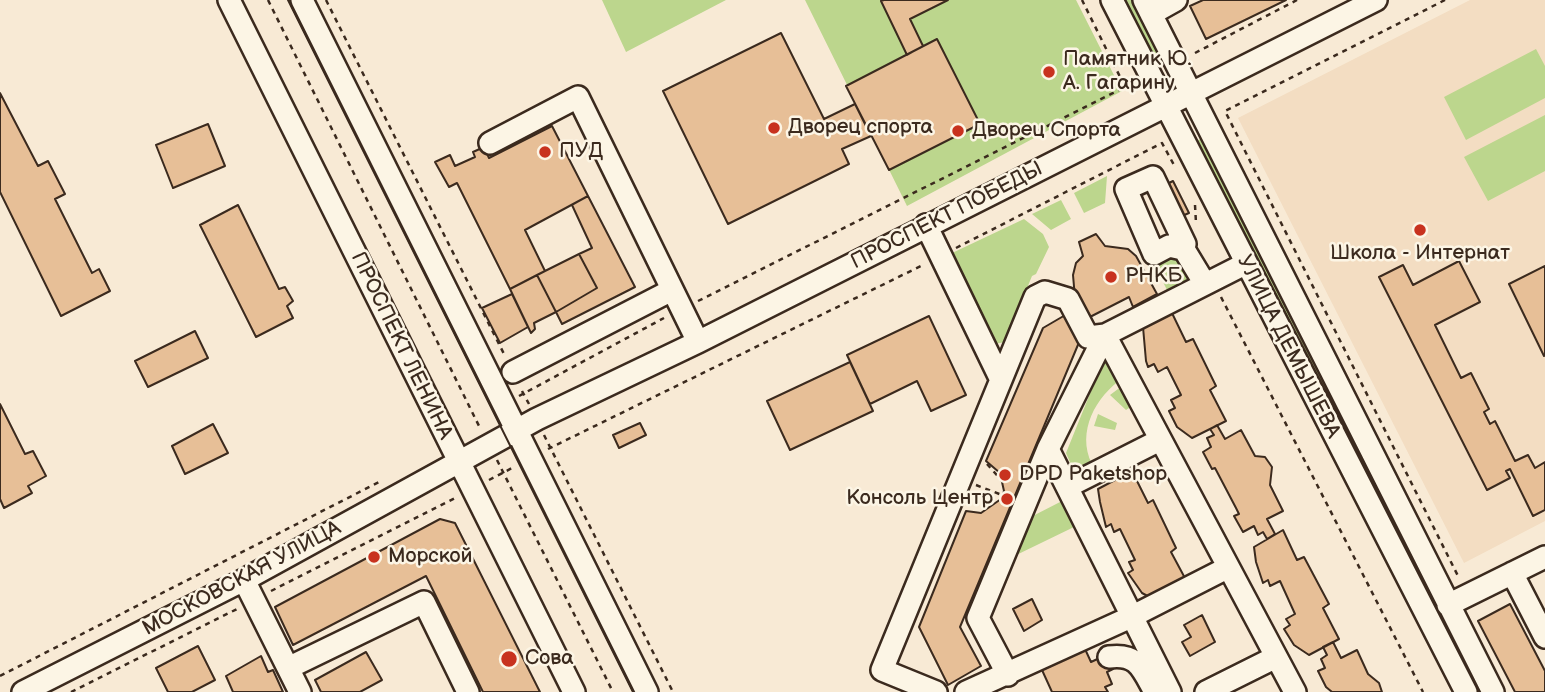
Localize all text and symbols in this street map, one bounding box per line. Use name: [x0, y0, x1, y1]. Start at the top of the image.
place label: Памятник Ю. А. Гагарину: [1063, 47, 1192, 97]
marker: Памятник Ю. А. Гагарину: [1041, 64, 1057, 80]
place label: Дворец спорта: [788, 115, 933, 141]
place label: Дворец Спорта: [972, 118, 1121, 144]
marker: Дворец спорта: [766, 120, 782, 136]
marker: Дворец Спорта: [950, 123, 966, 139]
place label: ПУД: [559, 139, 603, 165]
marker: ПУД: [537, 144, 553, 160]
street label: ПРОСПЕКТ ПОБЕДЫ: [847, 157, 1047, 275]
marker: Школа - Интернат: [1412, 222, 1428, 238]
place label: Школа - Интернат: [1330, 241, 1510, 267]
street label: ПРОСПЕКТ ЛЕНИНА: [345, 248, 457, 444]
street label: УЛИЦА ДЕМЫШЕВА: [1231, 251, 1345, 443]
place label: РНКБ: [1125, 264, 1182, 290]
marker: РНКБ: [1103, 269, 1119, 285]
place label: DPD Paketshop: [1019, 462, 1167, 488]
marker: DPD Paketshop: [997, 467, 1013, 483]
place label: Консоль Центр: [846, 486, 993, 512]
marker: Консоль Центр: [999, 491, 1015, 507]
street label: МОСКОВСКАЯ УЛИЦА: [139, 516, 345, 642]
place label: Морской: [388, 544, 472, 570]
marker: Морской: [366, 549, 382, 565]
place label: Сова: [525, 646, 574, 672]
marker: Сова: [499, 649, 519, 669]

